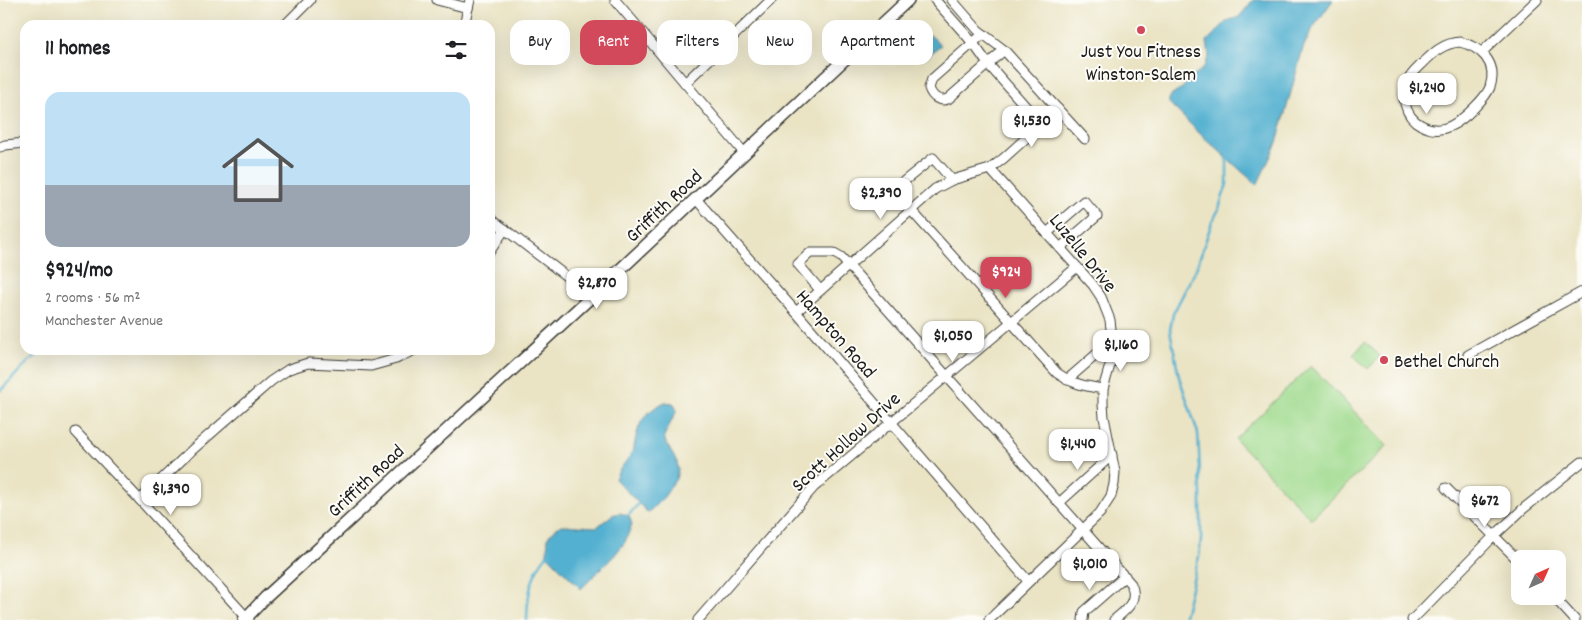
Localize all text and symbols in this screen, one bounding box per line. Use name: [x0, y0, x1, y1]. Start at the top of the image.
chip: Buy: [510, 20, 570, 65]
chip: Rent: [580, 20, 647, 65]
chip: Filters: [657, 20, 738, 65]
chip: New: [748, 20, 812, 65]
chip: Apartment: [822, 20, 933, 65]
marker: Just You Fitness Winston-Salem: [1135, 24, 1147, 36]
text: 11 homes: [45, 35, 110, 65]
icon: filters: [442, 36, 470, 64]
place label: Just You Fitness Winston-Salem: [1081, 39, 1201, 90]
pin: $1,240: [1386, 72, 1468, 115]
text: $1,240: [1408, 77, 1446, 100]
pin: $1,530: [991, 106, 1073, 148]
text: $1,530: [1013, 110, 1051, 133]
icon: home: [213, 125, 303, 215]
street label: Griffith Road: [620, 164, 710, 250]
pin: $2,390: [840, 178, 922, 220]
text: $2,390: [860, 182, 902, 205]
street label: Luzelle Drive: [1041, 208, 1122, 300]
pin: $924: [976, 256, 1036, 299]
text: $924/mo: [45, 257, 113, 287]
text: $924: [991, 261, 1021, 284]
pin: $2,870: [556, 268, 638, 310]
text: $2,870: [577, 272, 617, 295]
street label: Hampton Road: [788, 284, 881, 386]
text: 2 rooms · 56 m²: [45, 287, 140, 310]
text: Manchester Avenue: [45, 310, 163, 333]
pin: $1,050: [912, 320, 994, 363]
text: $1,050: [933, 325, 973, 348]
pin: $1,160: [1080, 330, 1162, 372]
text: $1,160: [1104, 334, 1138, 357]
place label: Bethel Church: [1394, 349, 1499, 377]
marker: Bethel Church: [1378, 354, 1390, 366]
street label: Scott Hollow Drive: [786, 386, 908, 500]
pin: $1,440: [1037, 428, 1119, 471]
text: $1,440: [1060, 433, 1096, 456]
street label: Griffith Road: [322, 439, 412, 525]
pin: $1,390: [130, 474, 212, 516]
text: $1,390: [152, 478, 190, 501]
pin: $672: [1455, 486, 1515, 528]
text: $672: [1470, 490, 1500, 513]
pin: $1,010: [1049, 548, 1131, 591]
north arrow: [1511, 550, 1566, 605]
map controls: [1511, 550, 1566, 605]
text: $1,010: [1072, 553, 1108, 576]

